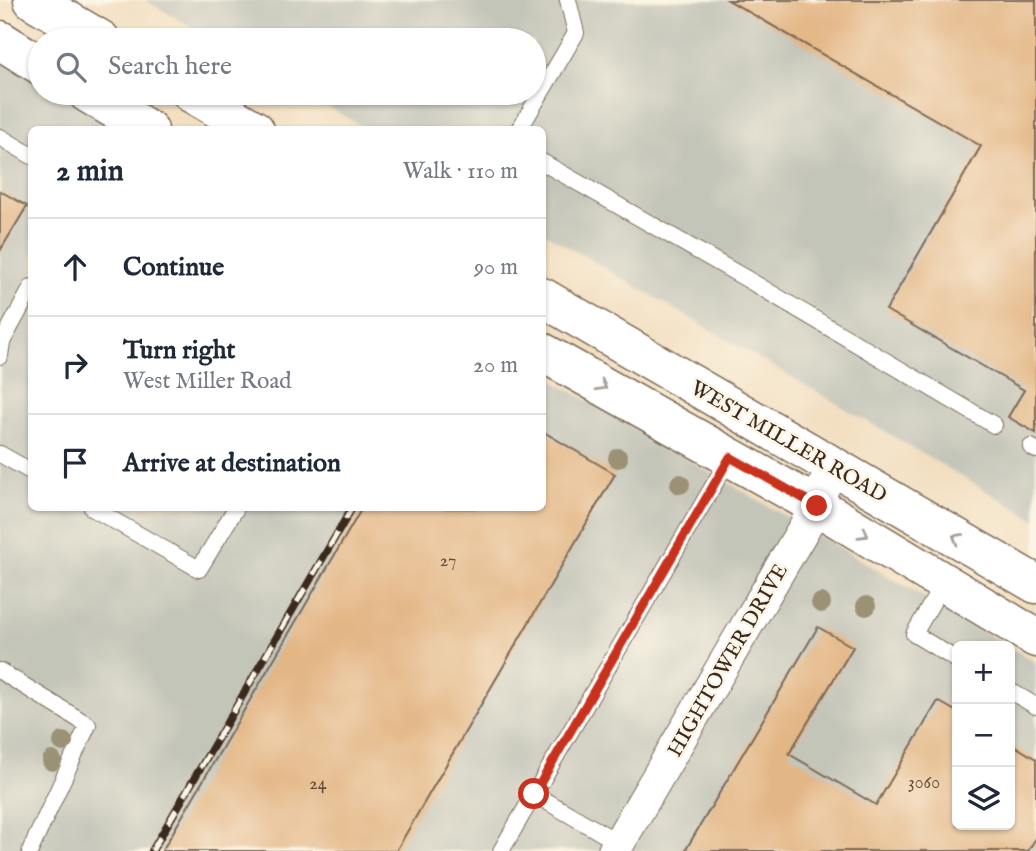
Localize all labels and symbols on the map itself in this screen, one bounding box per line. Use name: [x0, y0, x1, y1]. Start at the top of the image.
street label: WEST MILLER ROAD: [685, 375, 891, 510]
one-way arrow: [595, 378, 607, 391]
route end: [801, 490, 832, 521]
one-way arrow: [856, 526, 869, 539]
one-way arrow: [952, 533, 965, 546]
house number: 27: [440, 550, 456, 573]
street label: HIGHTOWER DRIVE: [662, 559, 795, 762]
house number: 3060: [908, 772, 940, 795]
house number: 24: [309, 773, 327, 796]
route start: [518, 778, 549, 809]

